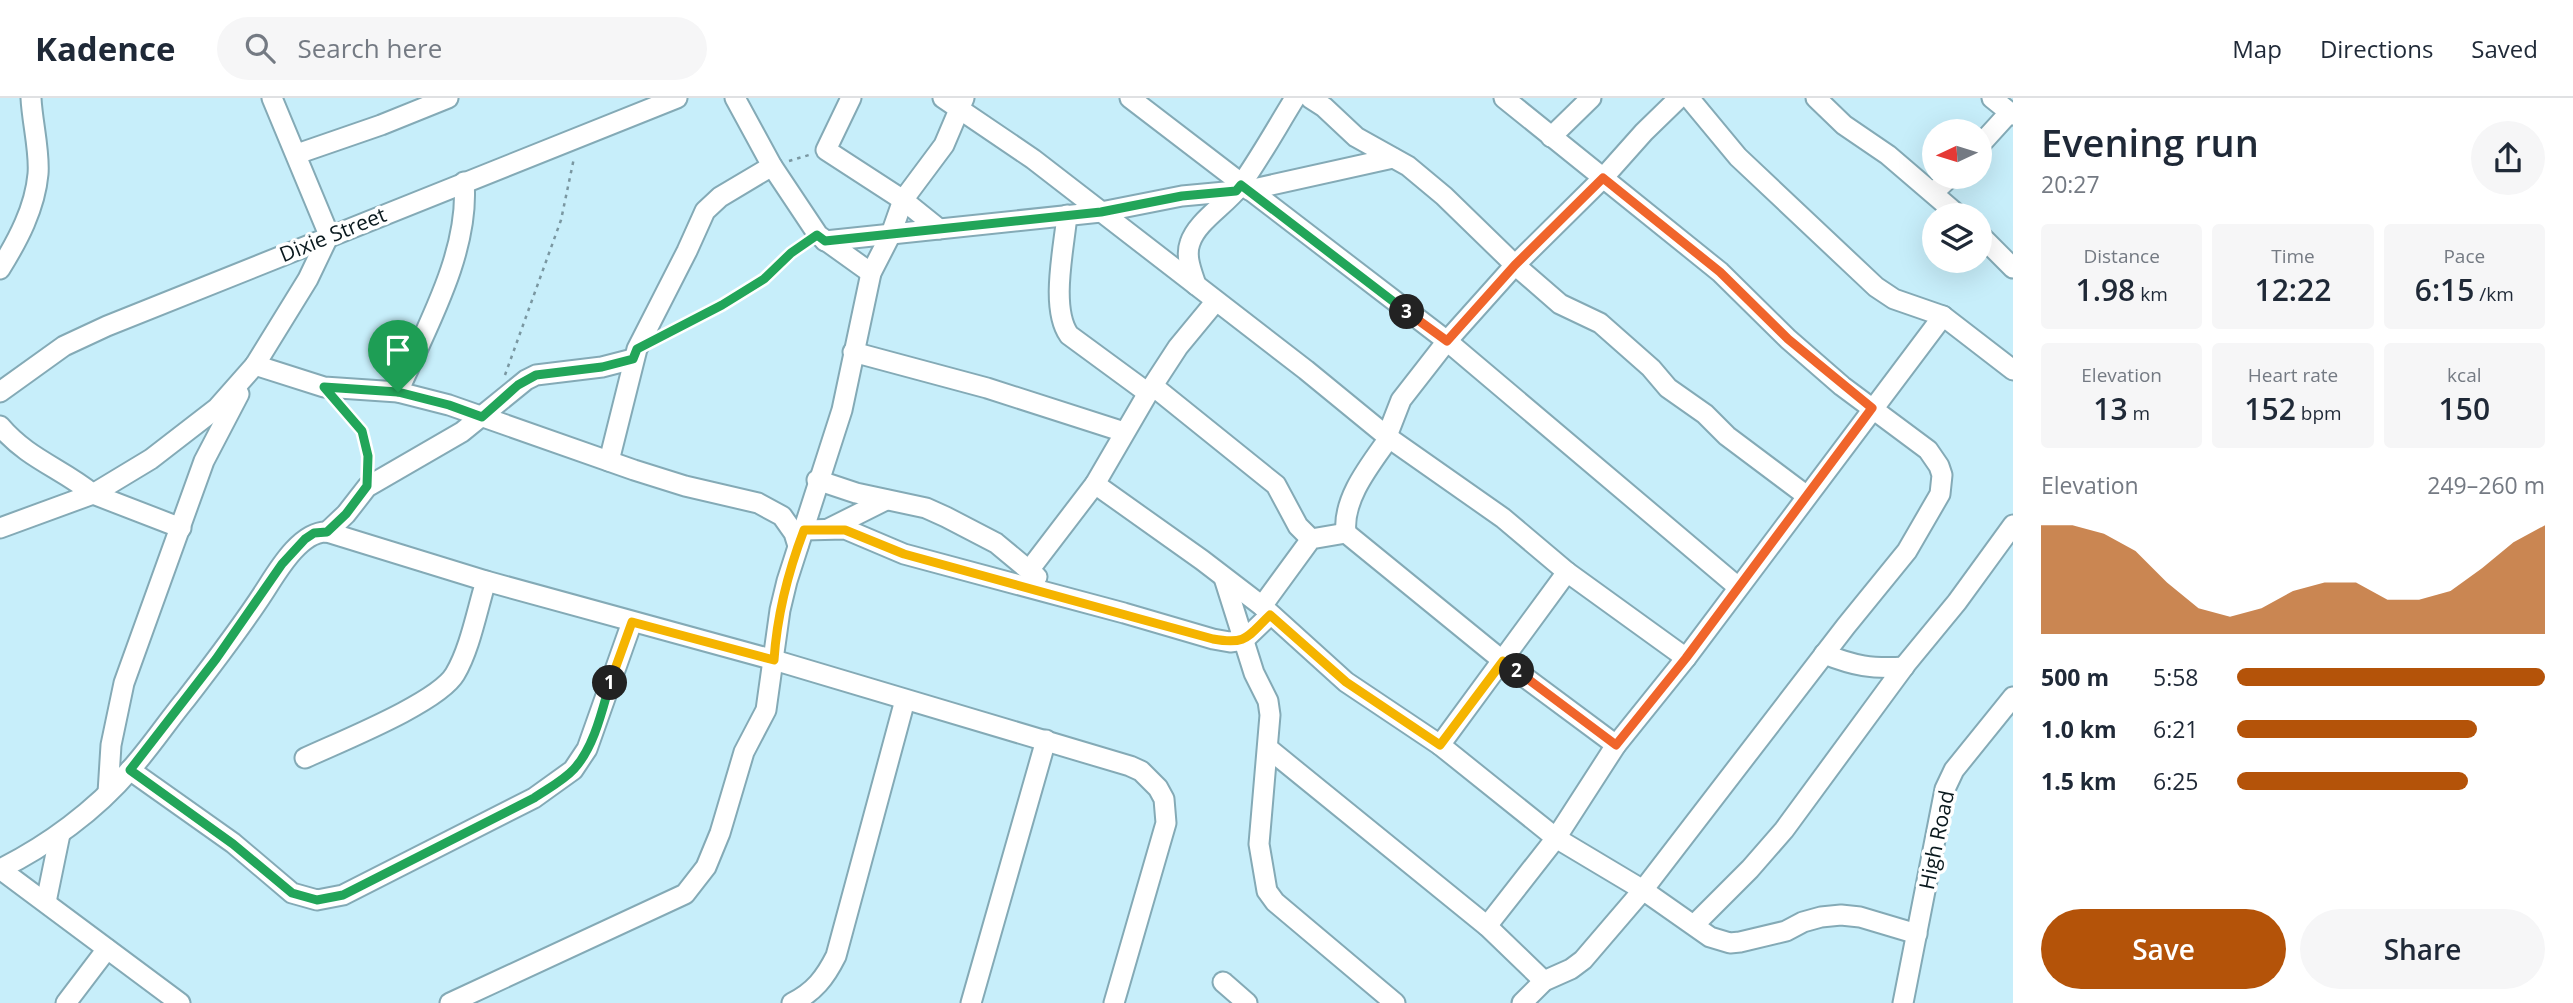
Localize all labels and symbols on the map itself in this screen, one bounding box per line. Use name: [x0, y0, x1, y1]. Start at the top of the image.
north arrow: [1922, 119, 1992, 189]
street label: Dixie Street: [275, 200, 390, 268]
pin: 3: [1390, 294, 1424, 330]
pin: [368, 320, 428, 392]
pin: 2: [1500, 654, 1534, 688]
pin: 1: [592, 666, 628, 700]
street label: High Road: [1912, 788, 1960, 892]

